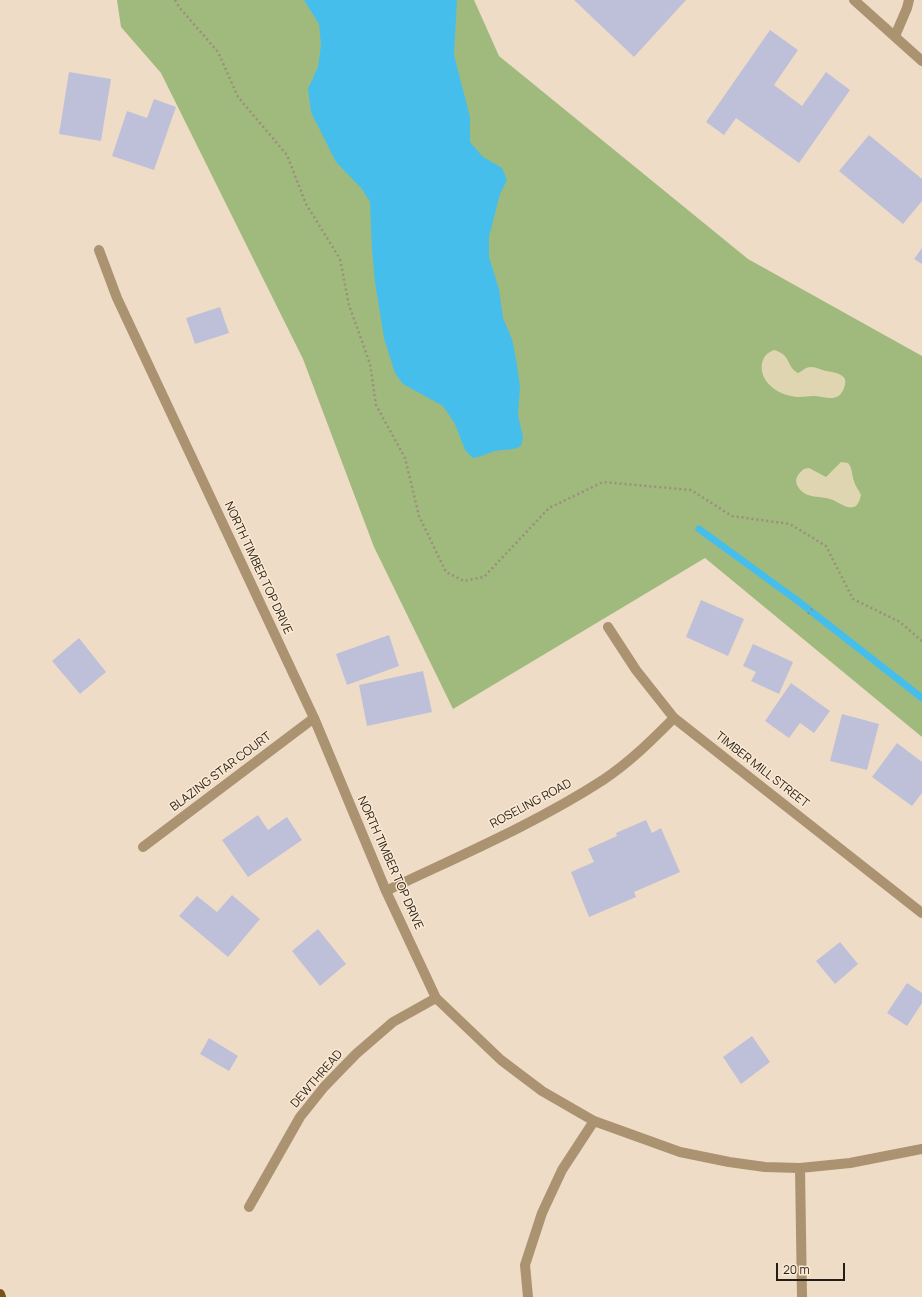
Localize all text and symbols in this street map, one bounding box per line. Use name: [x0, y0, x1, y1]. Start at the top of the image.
street label: NORTH TIMBER TOP DRIVE: [221, 500, 295, 636]
street label: BLAZING STAR COURT: [168, 729, 274, 815]
street label: TIMBER MILL STREET: [712, 729, 812, 811]
street label: ROSELING ROAD: [488, 776, 574, 832]
street label: NORTH TIMBER TOP DRIVE: [354, 794, 426, 932]
street label: DEWTHREAD: [288, 1047, 346, 1111]
scale bar: [778, 1255, 847, 1281]
text: 20 m: [783, 1261, 810, 1278]

